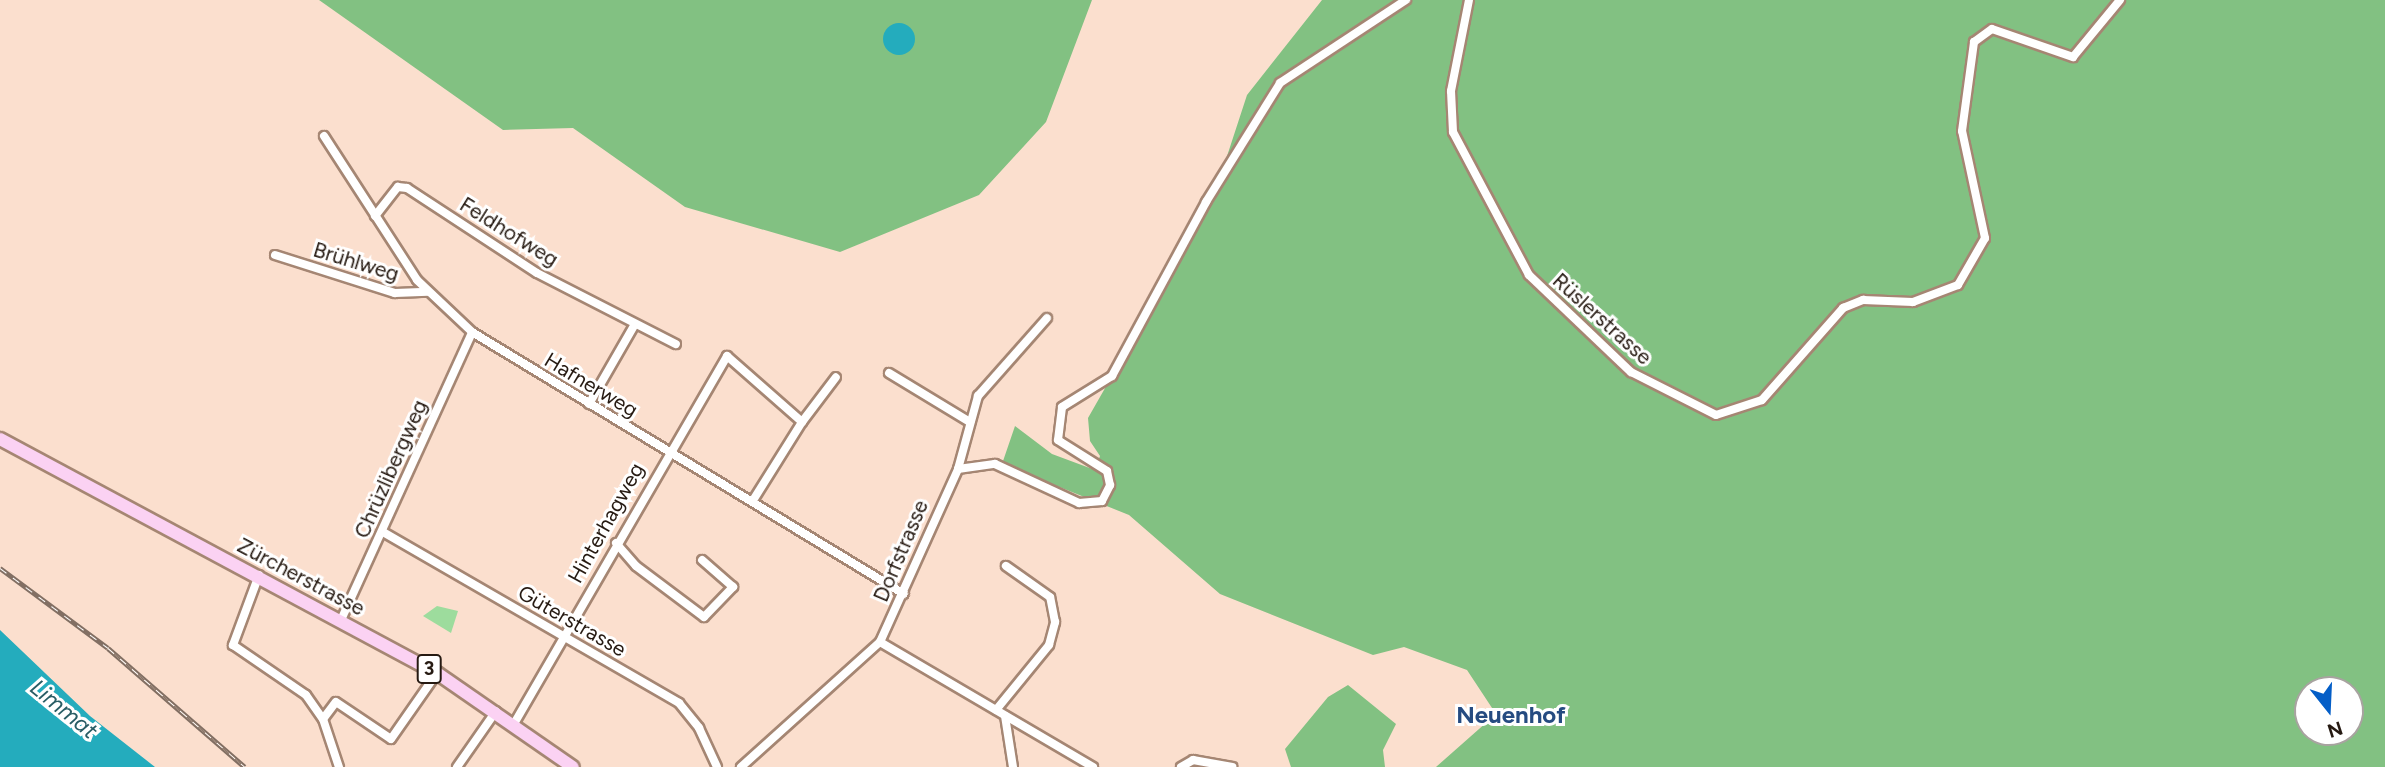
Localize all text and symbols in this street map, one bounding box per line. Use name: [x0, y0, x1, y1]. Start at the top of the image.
street label: Feldhofweg: [455, 192, 563, 272]
street label: Brühlweg: [310, 237, 402, 287]
street label: Rüslerstrasse: [1547, 268, 1657, 370]
street label: Hafnerweg: [540, 347, 642, 423]
street label: Chrüzlibergweg: [349, 396, 433, 542]
street label: Hinterhagweg: [563, 458, 649, 588]
street label: Dorfstrasse: [868, 496, 934, 606]
street label: Zürcherstrasse: [233, 533, 369, 621]
street label: Güterstrasse: [513, 580, 631, 662]
road number: 3: [415, 654, 443, 684]
water label: Limmat: [25, 673, 103, 745]
north arrow: [2294, 676, 2364, 746]
district label: Neuenhof: [1456, 701, 1566, 729]
text: N: [2324, 716, 2346, 743]

